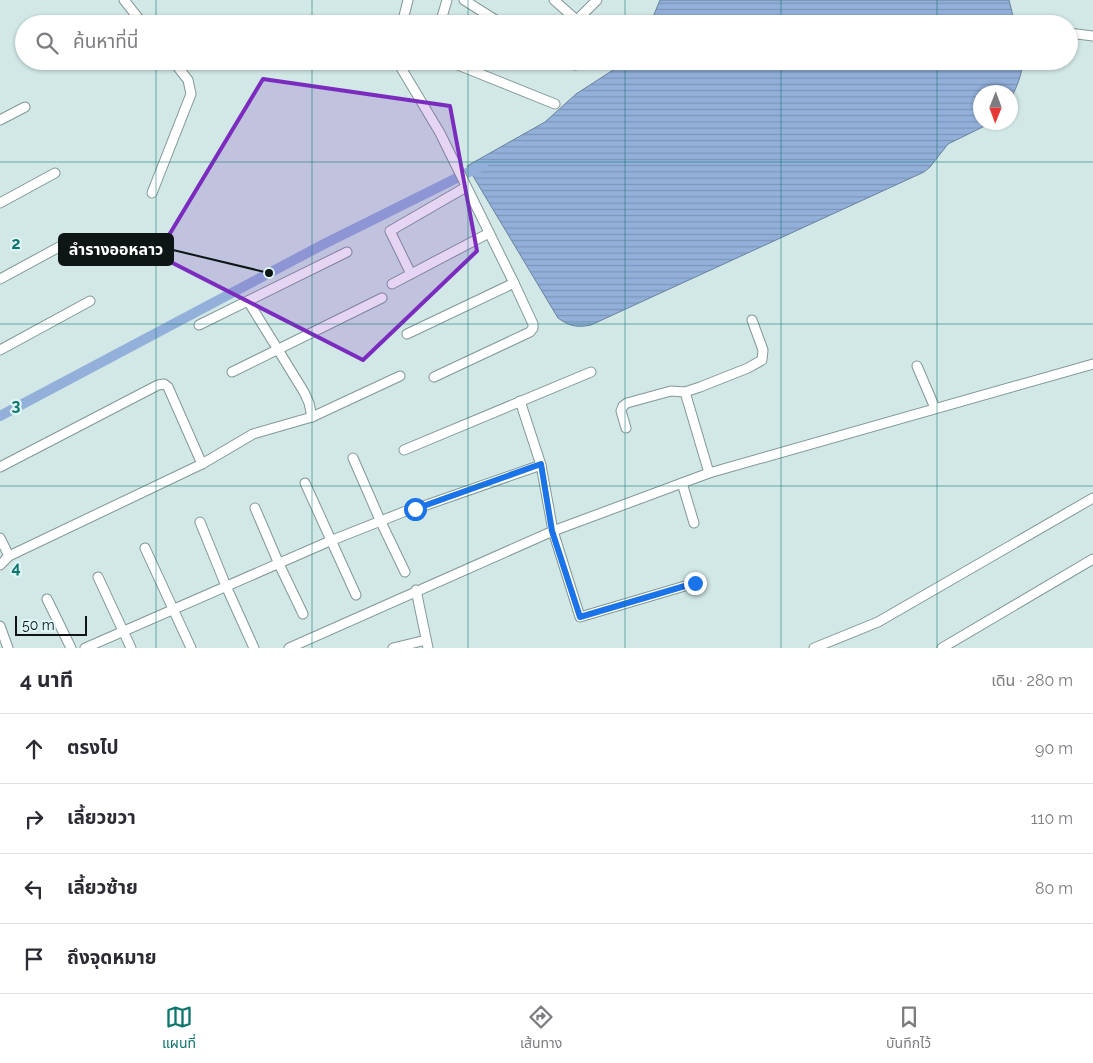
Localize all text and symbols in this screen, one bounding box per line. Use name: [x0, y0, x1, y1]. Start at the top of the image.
search box: [15, 15, 1078, 70]
icon: search: [33, 29, 61, 57]
text: ค้นหาที่นี่: [73, 30, 138, 52]
north arrow: [973, 85, 1018, 130]
text: 2: [11, 234, 21, 253]
callout: ลำรางออหลาว: [59, 234, 173, 265]
text: ลำรางออหลาว: [69, 240, 163, 259]
text: 3: [12, 396, 21, 415]
route start: [404, 498, 427, 521]
text: 4: [11, 558, 21, 577]
route end: [684, 572, 707, 595]
scale bar: [15, 613, 88, 636]
text: 50 m: [22, 617, 55, 633]
text: 4 นาที: [20, 667, 73, 692]
text: เดิน · 280 m: [991, 671, 1073, 690]
icon: ahead: [20, 735, 48, 763]
text: ตรงไป: [67, 736, 119, 758]
text: 90 m: [1035, 739, 1073, 758]
icon: right: [20, 805, 48, 833]
text: เลี้ยวขวา: [67, 806, 136, 828]
text: 110 m: [1031, 809, 1073, 828]
icon: left: [20, 875, 48, 903]
text: เลี้ยวซ้าย: [67, 876, 138, 898]
text: 80 m: [1035, 879, 1073, 898]
icon: arrive: [20, 945, 48, 973]
text: ถึงจุดหมาย: [67, 946, 157, 968]
tab: แผนที่: [162, 1003, 196, 1054]
tab: เส้นทาง: [520, 1003, 562, 1054]
tab: บันทึกไว้: [886, 1003, 931, 1054]

